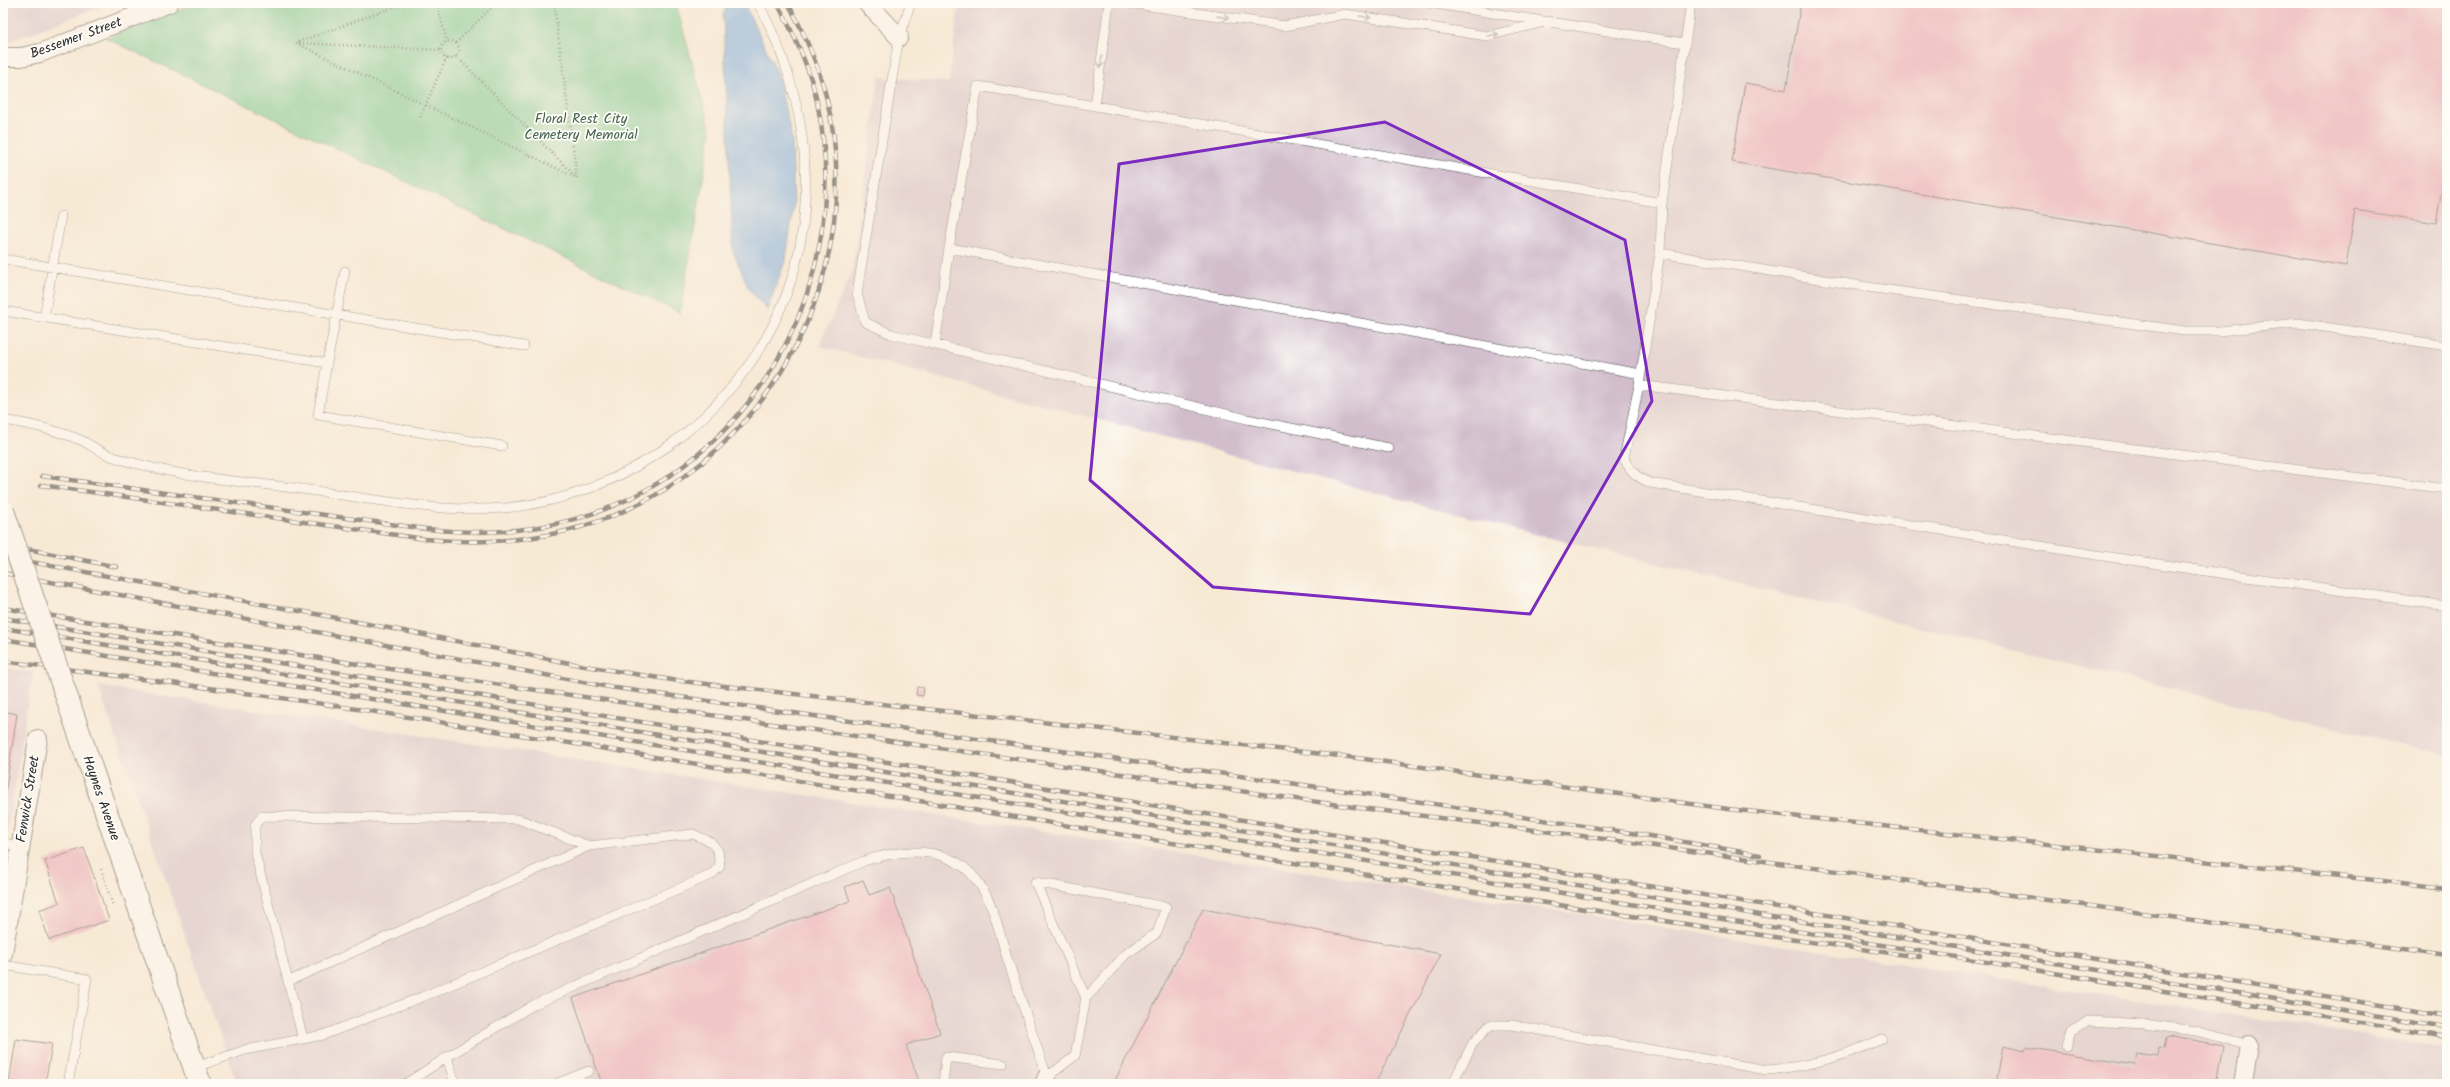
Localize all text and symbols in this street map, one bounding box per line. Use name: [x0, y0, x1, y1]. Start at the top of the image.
street label: Bessemer Street: [27, 11, 126, 65]
one-way arrow: [1216, 13, 1229, 21]
one-way arrow: [1358, 13, 1371, 21]
one-way arrow: [1486, 30, 1499, 38]
one-way arrow: [1097, 55, 1105, 68]
park label: Floral Rest City Cemetery Memorial: [524, 108, 638, 146]
street label: Haynes Avenue: [76, 752, 126, 844]
street label: Fenwick Street: [10, 753, 46, 844]

